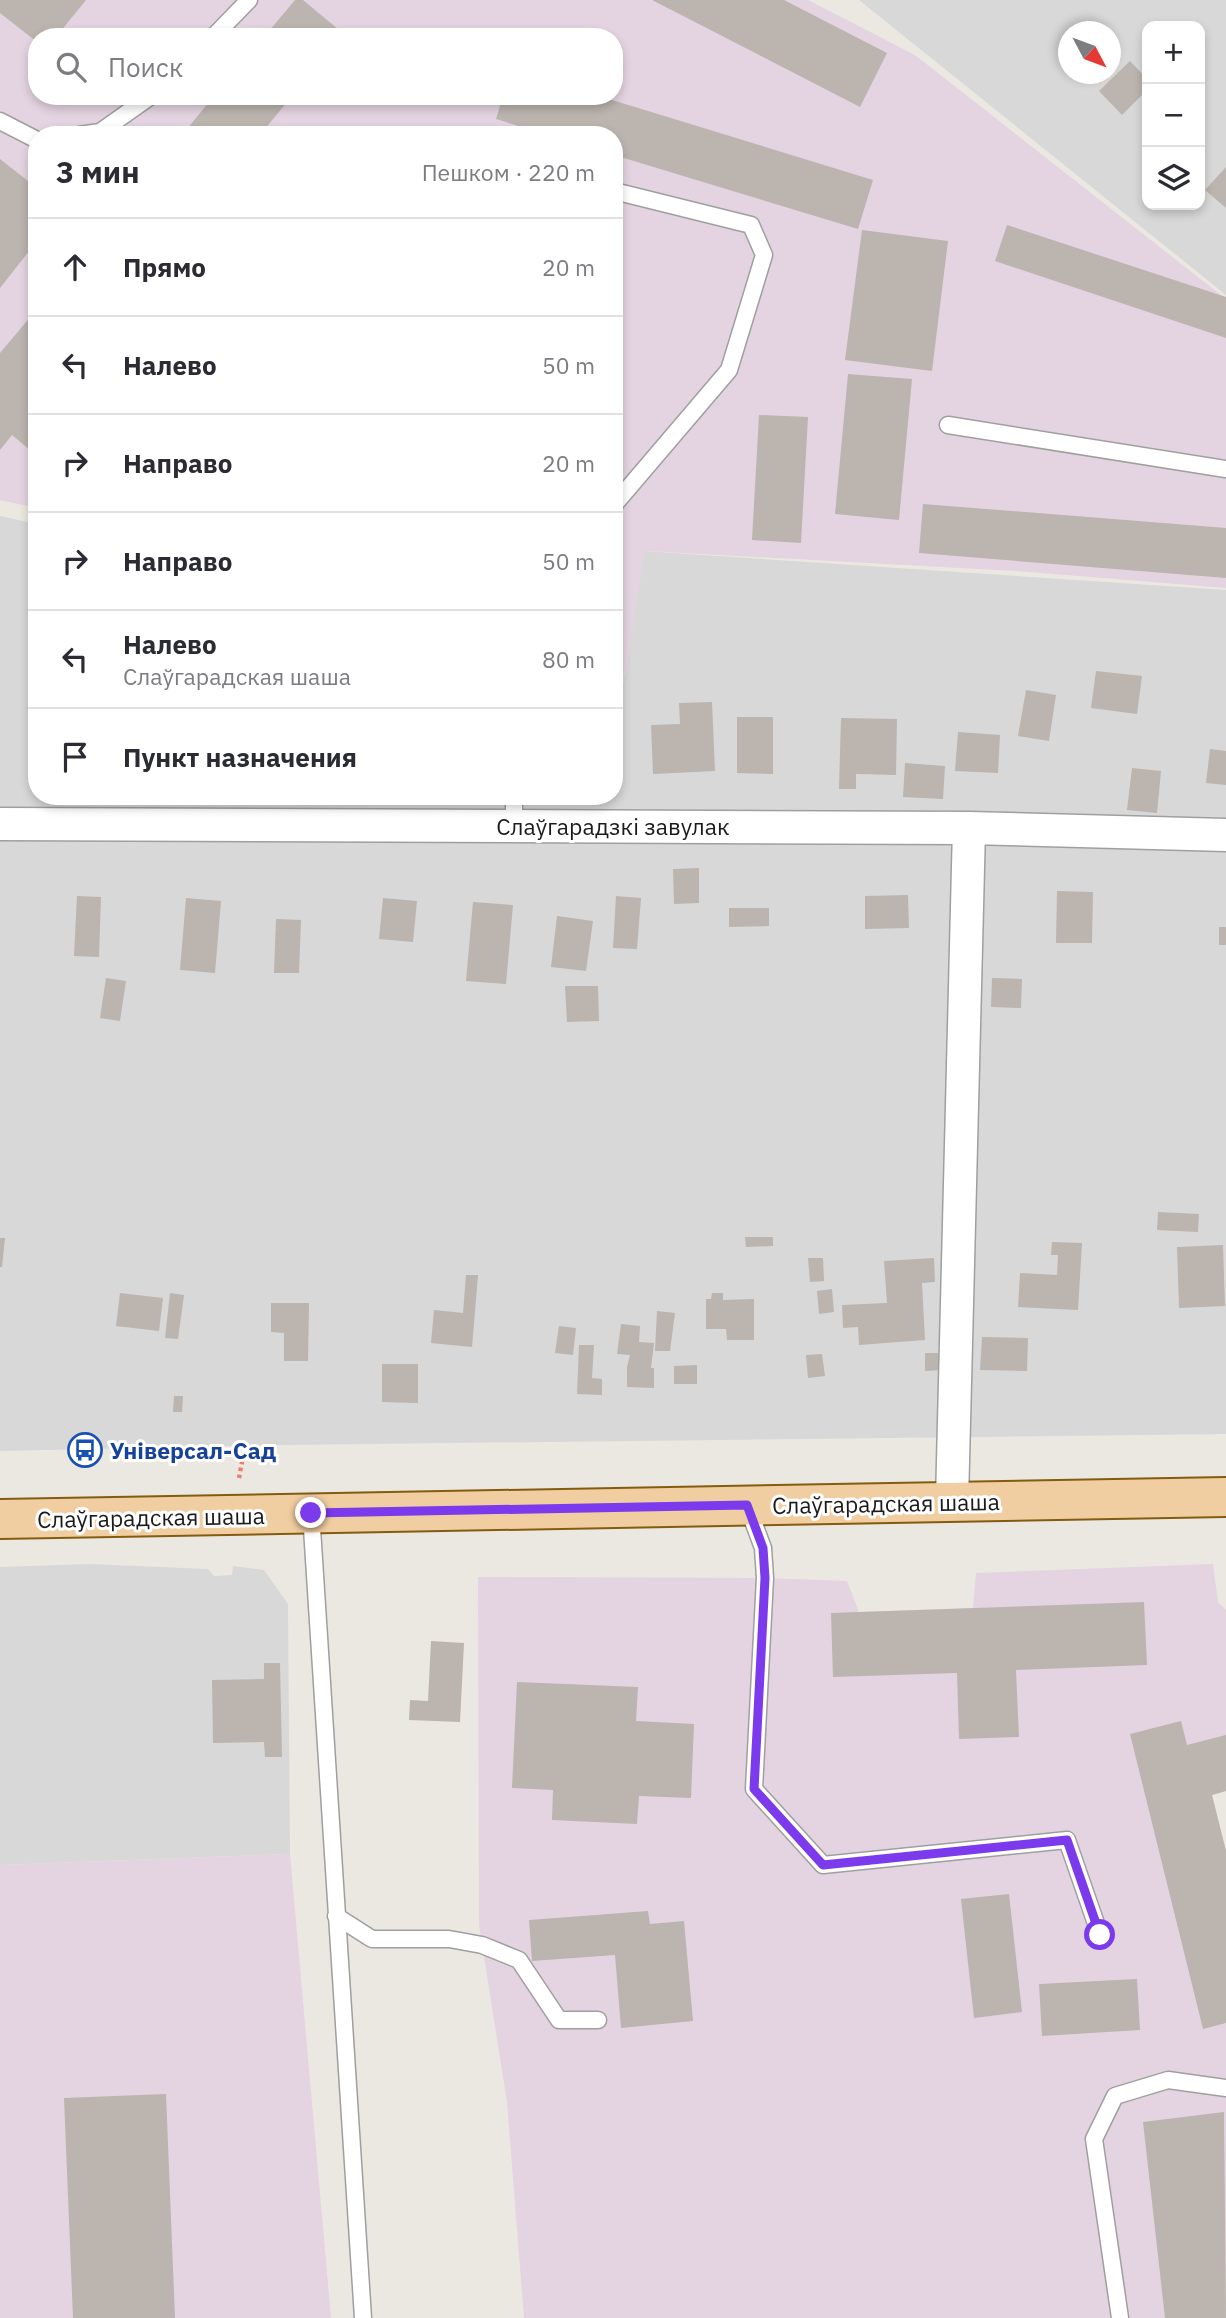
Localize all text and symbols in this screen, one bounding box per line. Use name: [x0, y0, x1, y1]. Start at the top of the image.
north arrow: [1058, 21, 1121, 84]
map controls: [1142, 21, 1205, 210]
button: +: [1142, 21, 1205, 84]
search box: [28, 28, 623, 105]
icon: search: [52, 48, 90, 86]
text: Поиск: [108, 50, 183, 84]
button: −: [1142, 84, 1205, 147]
button: layers: [1142, 147, 1205, 210]
text: 3 мин: [56, 152, 140, 191]
text: Пешком · 220 m: [422, 157, 595, 187]
icon: ahead: [56, 248, 94, 286]
text: Прямо: [123, 250, 206, 284]
text: 20 m: [542, 252, 595, 282]
icon: left: [56, 346, 94, 384]
text: Налево: [123, 348, 217, 382]
text: 50 m: [542, 350, 595, 380]
icon: right: [56, 444, 94, 482]
text: Направо: [123, 446, 232, 480]
text: 20 m: [542, 448, 595, 478]
icon: right: [56, 542, 94, 580]
text: Направо: [123, 544, 232, 578]
text: 50 m: [542, 546, 595, 576]
text: Налево: [123, 627, 217, 661]
icon: left: [56, 640, 94, 678]
text: 80 m: [542, 644, 595, 674]
text: Слаўгарадская шаша: [123, 661, 351, 691]
icon: arrive: [56, 738, 94, 776]
text: Пункт назначения: [123, 740, 357, 774]
street label: Слаўгарадзкі завулак: [496, 811, 730, 841]
bus stop icon: Універсал-Сад: [66, 1431, 104, 1469]
place label: Універсал-Сад: [110, 1435, 276, 1465]
street label: Слаўгарадская шаша: [772, 1486, 1000, 1520]
route end: [295, 1497, 326, 1528]
street label: Слаўгарадская шаша: [37, 1500, 265, 1534]
route start: [1084, 1919, 1115, 1950]

